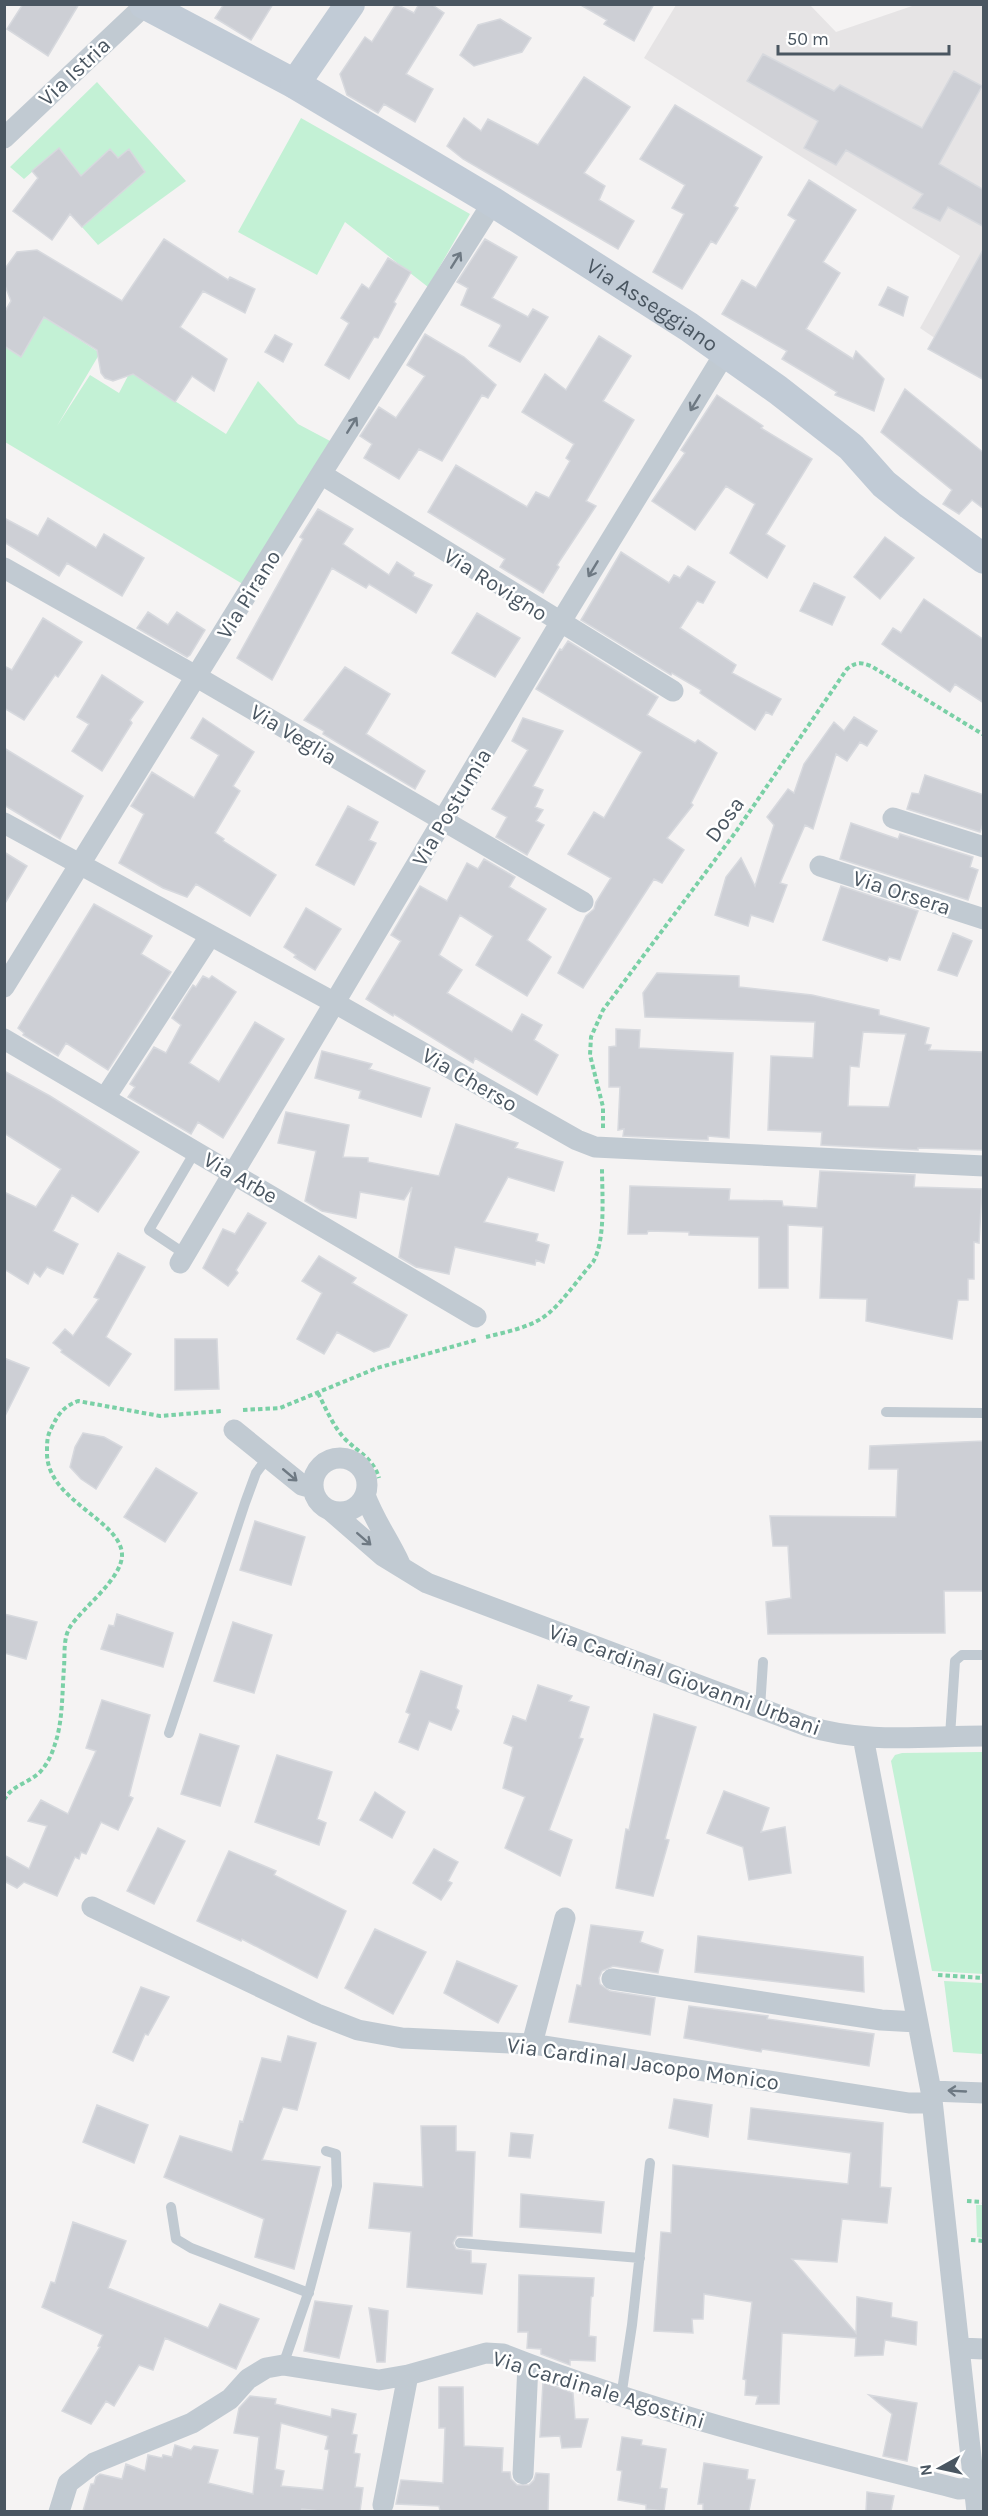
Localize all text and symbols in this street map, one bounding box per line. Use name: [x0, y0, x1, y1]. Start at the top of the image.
scale bar: [778, 18, 949, 56]
text: 50 m: [787, 28, 829, 50]
street label: Via Istria: [33, 32, 116, 112]
one-way arrow: [451, 252, 463, 269]
street label: Via Asseggiano: [581, 253, 723, 358]
one-way arrow: [688, 394, 700, 411]
one-way arrow: [346, 417, 358, 434]
street label: Via Rovigno: [439, 543, 552, 627]
street label: Via Pirano: [211, 545, 286, 644]
one-way arrow: [587, 560, 599, 577]
street label: Via Veglia: [245, 699, 342, 771]
street label: Via Postumia: [406, 744, 497, 871]
street label: Dosa: [700, 792, 750, 848]
street label: Via Orsera: [849, 865, 954, 921]
street label: Via Cherso: [417, 1042, 522, 1118]
street label: Via Arbe: [199, 1146, 282, 1209]
one-way arrow: [281, 1468, 297, 1481]
one-way arrow: [356, 1532, 371, 1546]
street label: Via Cardinal Giovanni Urbani: [545, 1619, 824, 1741]
street label: Via Cardinal Jacopo Monico: [505, 2032, 781, 2096]
one-way arrow: [948, 2085, 968, 2096]
street label: Via Cardinale Agostini: [489, 2345, 708, 2435]
north arrow: [910, 2438, 970, 2498]
text: N: [915, 2463, 936, 2477]

